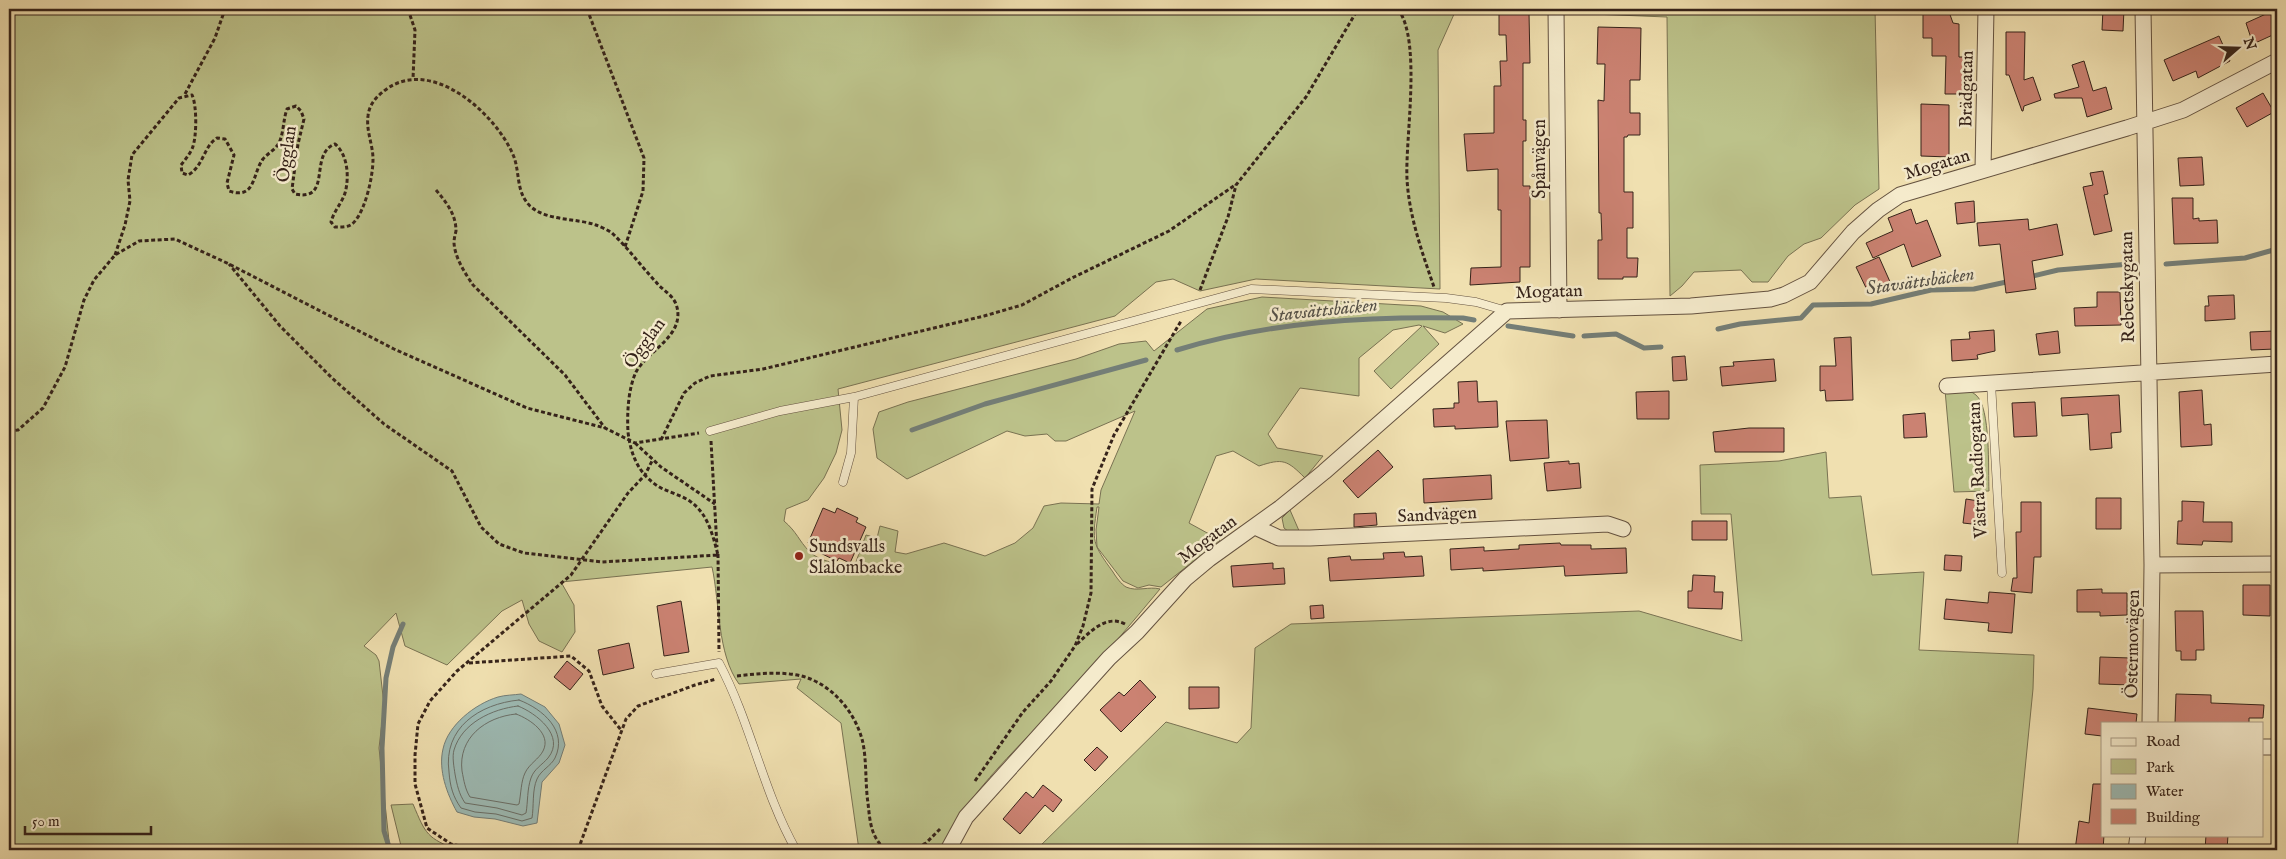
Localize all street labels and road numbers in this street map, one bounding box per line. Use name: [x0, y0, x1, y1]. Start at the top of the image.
street label: Brädgatan: [1955, 50, 1980, 128]
street label: Spånvägen: [1529, 119, 1552, 199]
street label: Ögglan: [271, 124, 303, 184]
street label: Mogatan: [1902, 144, 1973, 186]
street label: Rebetskygatan: [2116, 231, 2141, 343]
street label: Mogatan: [1515, 280, 1584, 305]
street label: Ögglan: [618, 313, 671, 374]
street label: Västra Radiogatan: [1963, 401, 1994, 540]
street label: Sandvägen: [1397, 502, 1478, 529]
street label: Mogatan: [1174, 510, 1242, 570]
street label: Östermovägen: [2120, 589, 2146, 699]

